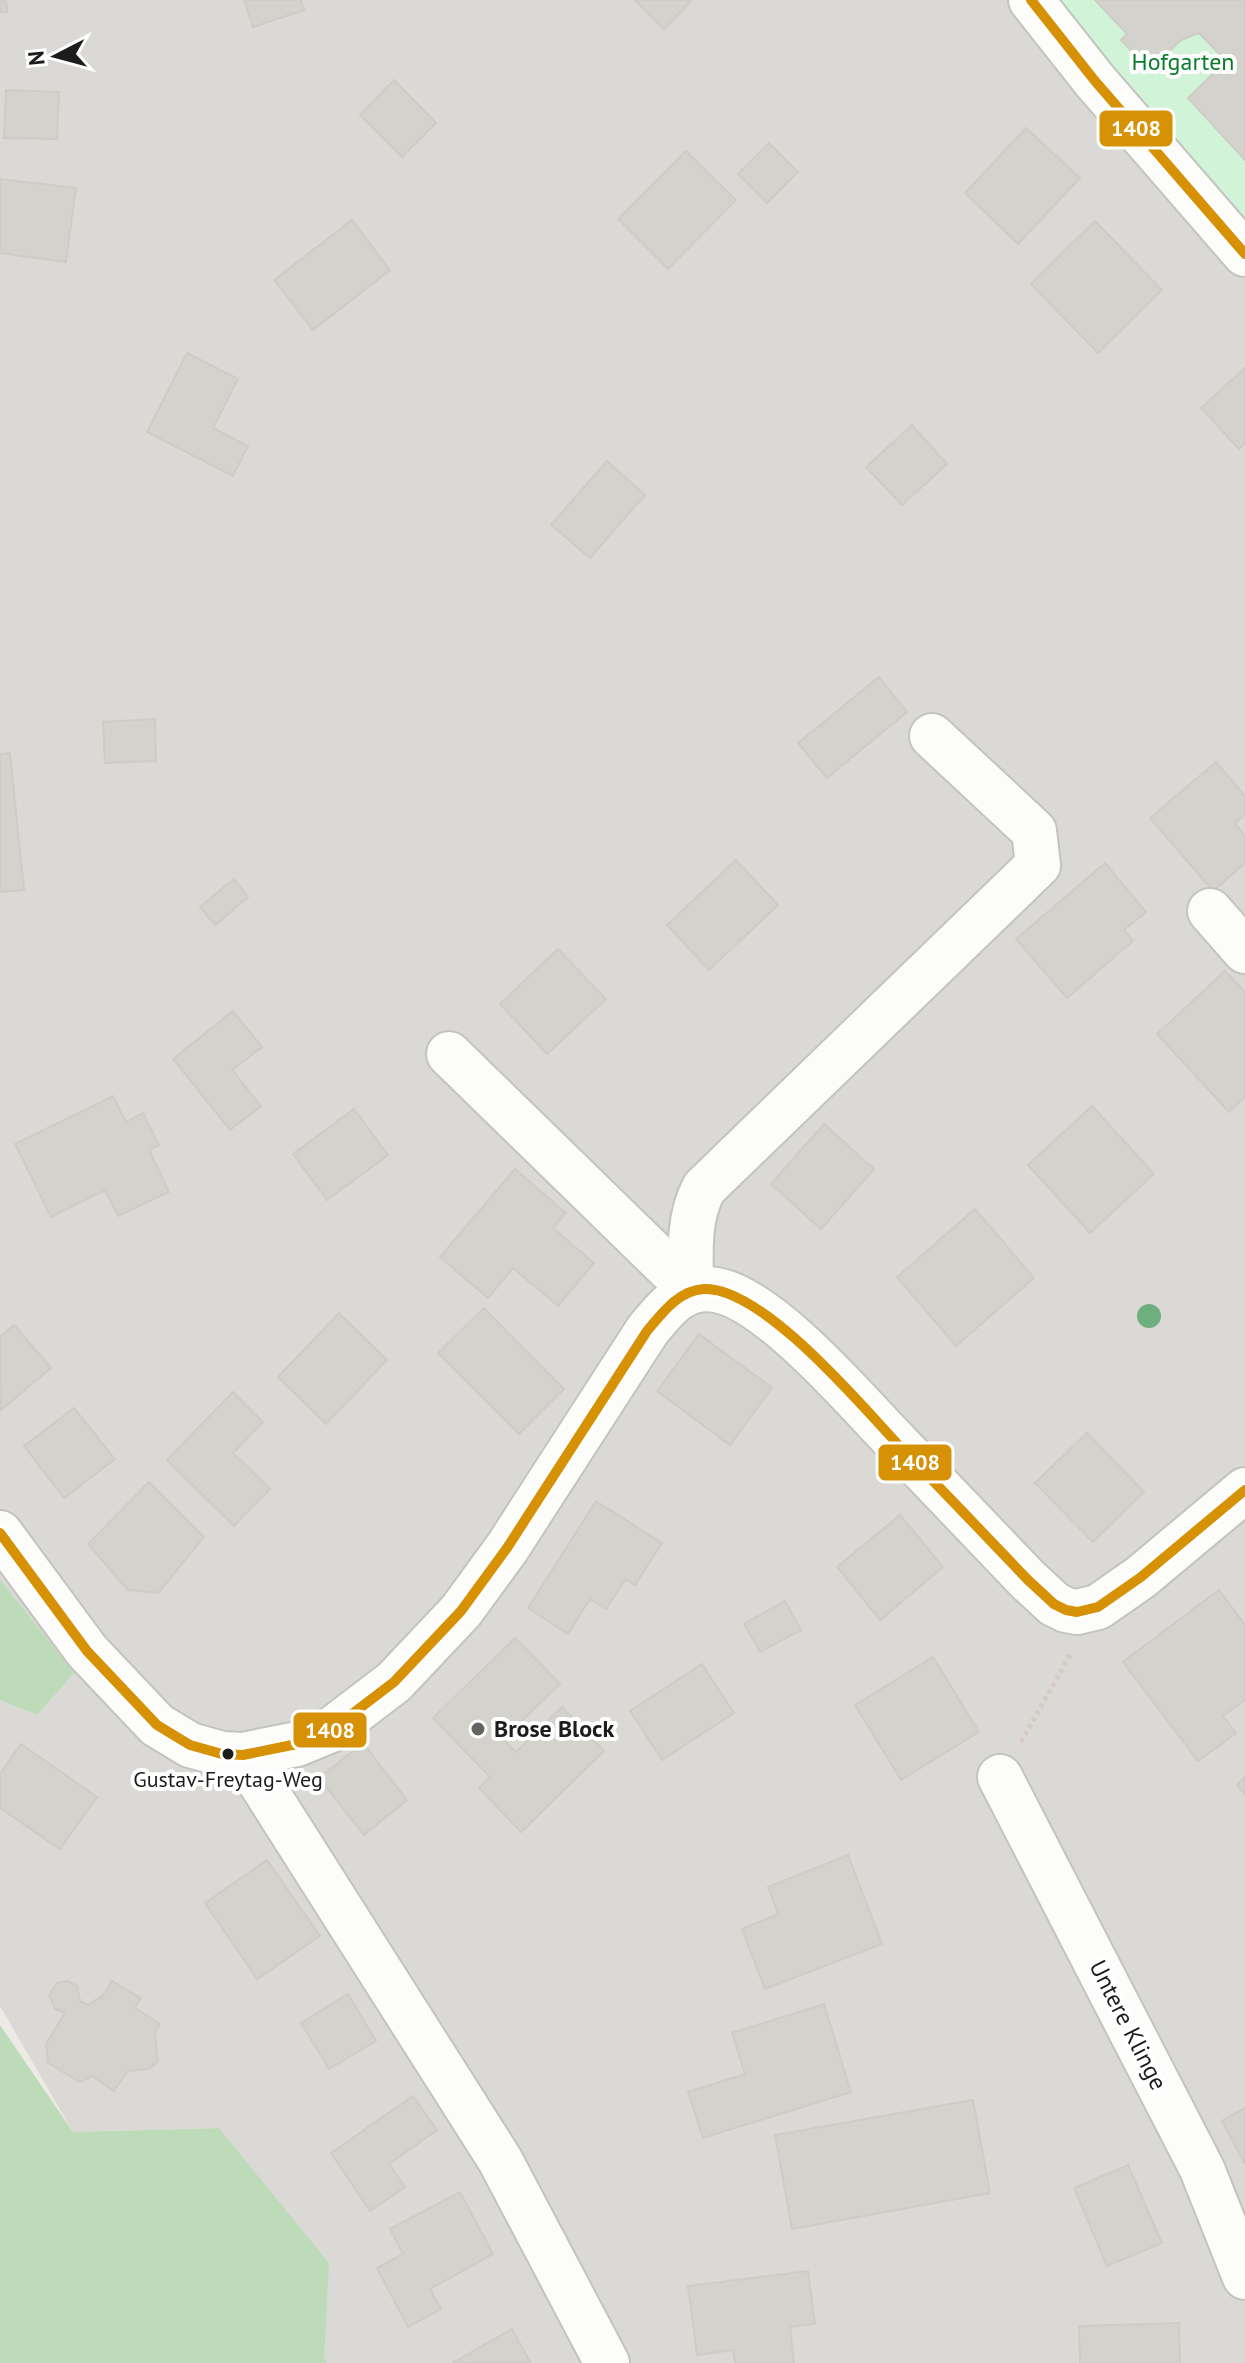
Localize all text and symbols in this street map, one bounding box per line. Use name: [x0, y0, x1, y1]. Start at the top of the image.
north arrow: [16, 16, 96, 96]
park label: Hofgarten: [1132, 46, 1234, 77]
text: N: [21, 49, 51, 67]
line badge: 1408: [1098, 109, 1174, 148]
text: 1408: [1111, 114, 1161, 142]
line badge: 1408: [877, 1443, 953, 1482]
text: 1408: [890, 1448, 940, 1476]
line badge: 1408: [292, 1711, 368, 1749]
place label: Brose Block: [494, 1713, 614, 1744]
text: 1408: [305, 1716, 355, 1744]
marker: Brose Block: [469, 1720, 487, 1738]
marker: Gustav-Freytag-Weg: [220, 1746, 236, 1762]
place label: Gustav-Freytag-Weg: [133, 1765, 323, 1793]
street label: Untere Klinge: [1082, 1955, 1174, 2095]

